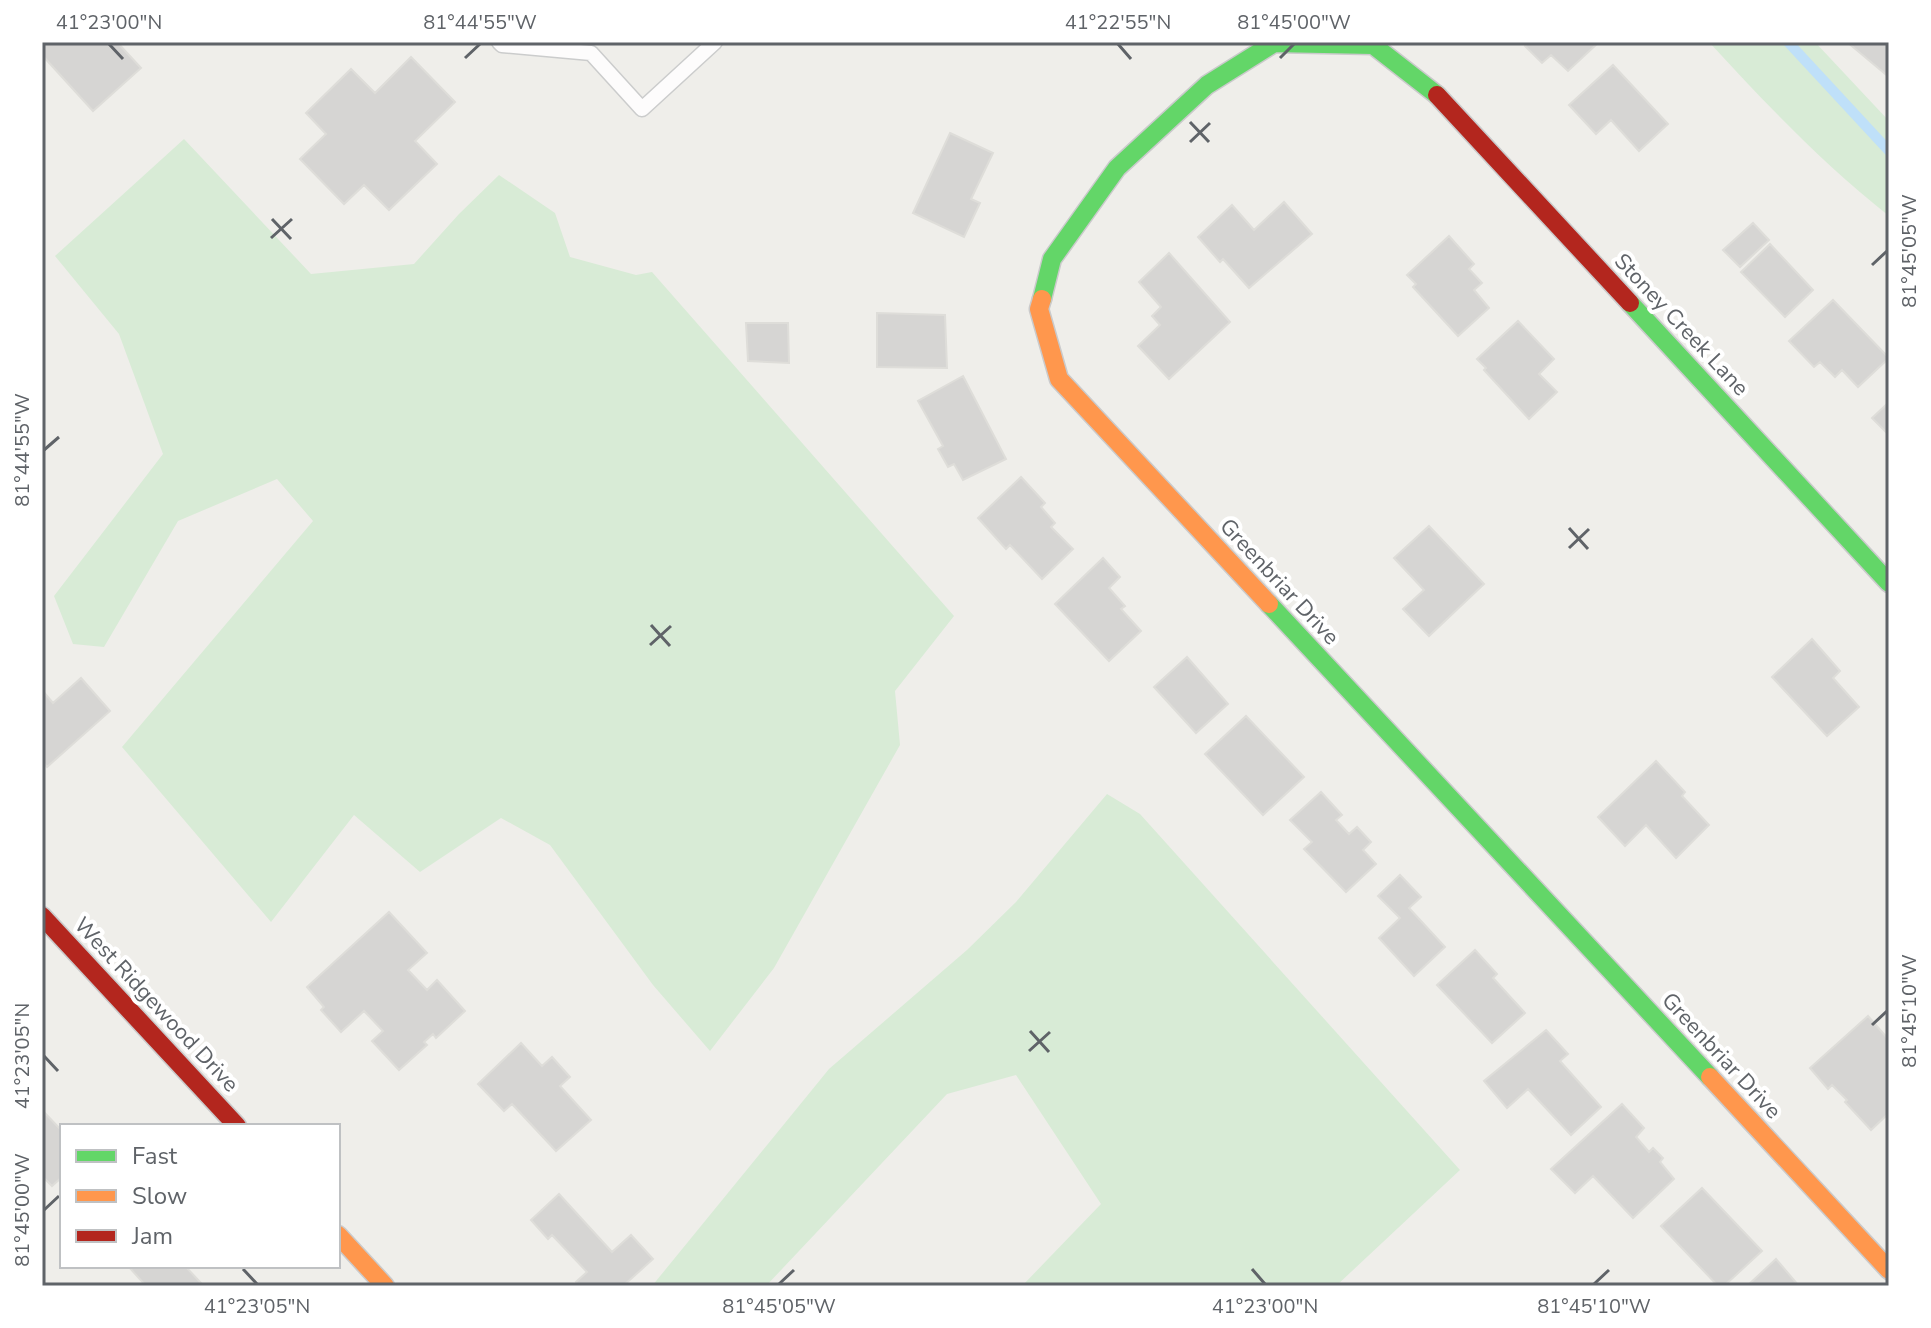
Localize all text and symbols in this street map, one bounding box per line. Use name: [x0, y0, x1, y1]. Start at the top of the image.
text: 41°23'00"N: [56, 9, 162, 36]
text: 81°44'55"W: [423, 9, 537, 36]
text: 41°22'55"N: [1065, 9, 1171, 36]
text: 81°45'00"W: [1237, 9, 1351, 36]
text: 81°45'05"W: [1896, 194, 1923, 308]
street label: Stoney Creek Lane: [1607, 247, 1755, 402]
text: 81°44'55"W: [9, 393, 36, 507]
street label: Greenbriar Drive: [1213, 512, 1346, 651]
street label: West Ridgewood Drive: [67, 911, 245, 1099]
text: 81°45'10"W: [1896, 954, 1923, 1068]
street label: Greenbriar Drive: [1655, 986, 1788, 1125]
text: 41°23'05"N: [9, 1003, 36, 1109]
legend: [60, 1124, 340, 1268]
text: Fast: [132, 1140, 178, 1172]
text: 81°45'00"W: [9, 1153, 36, 1267]
text: Slow: [132, 1180, 187, 1212]
text: Jam: [131, 1220, 173, 1252]
text: 41°23'05"N: [204, 1293, 310, 1320]
text: 81°45'05"W: [722, 1293, 836, 1320]
text: 41°23'00"N: [1212, 1293, 1318, 1320]
text: 81°45'10"W: [1537, 1293, 1651, 1320]

